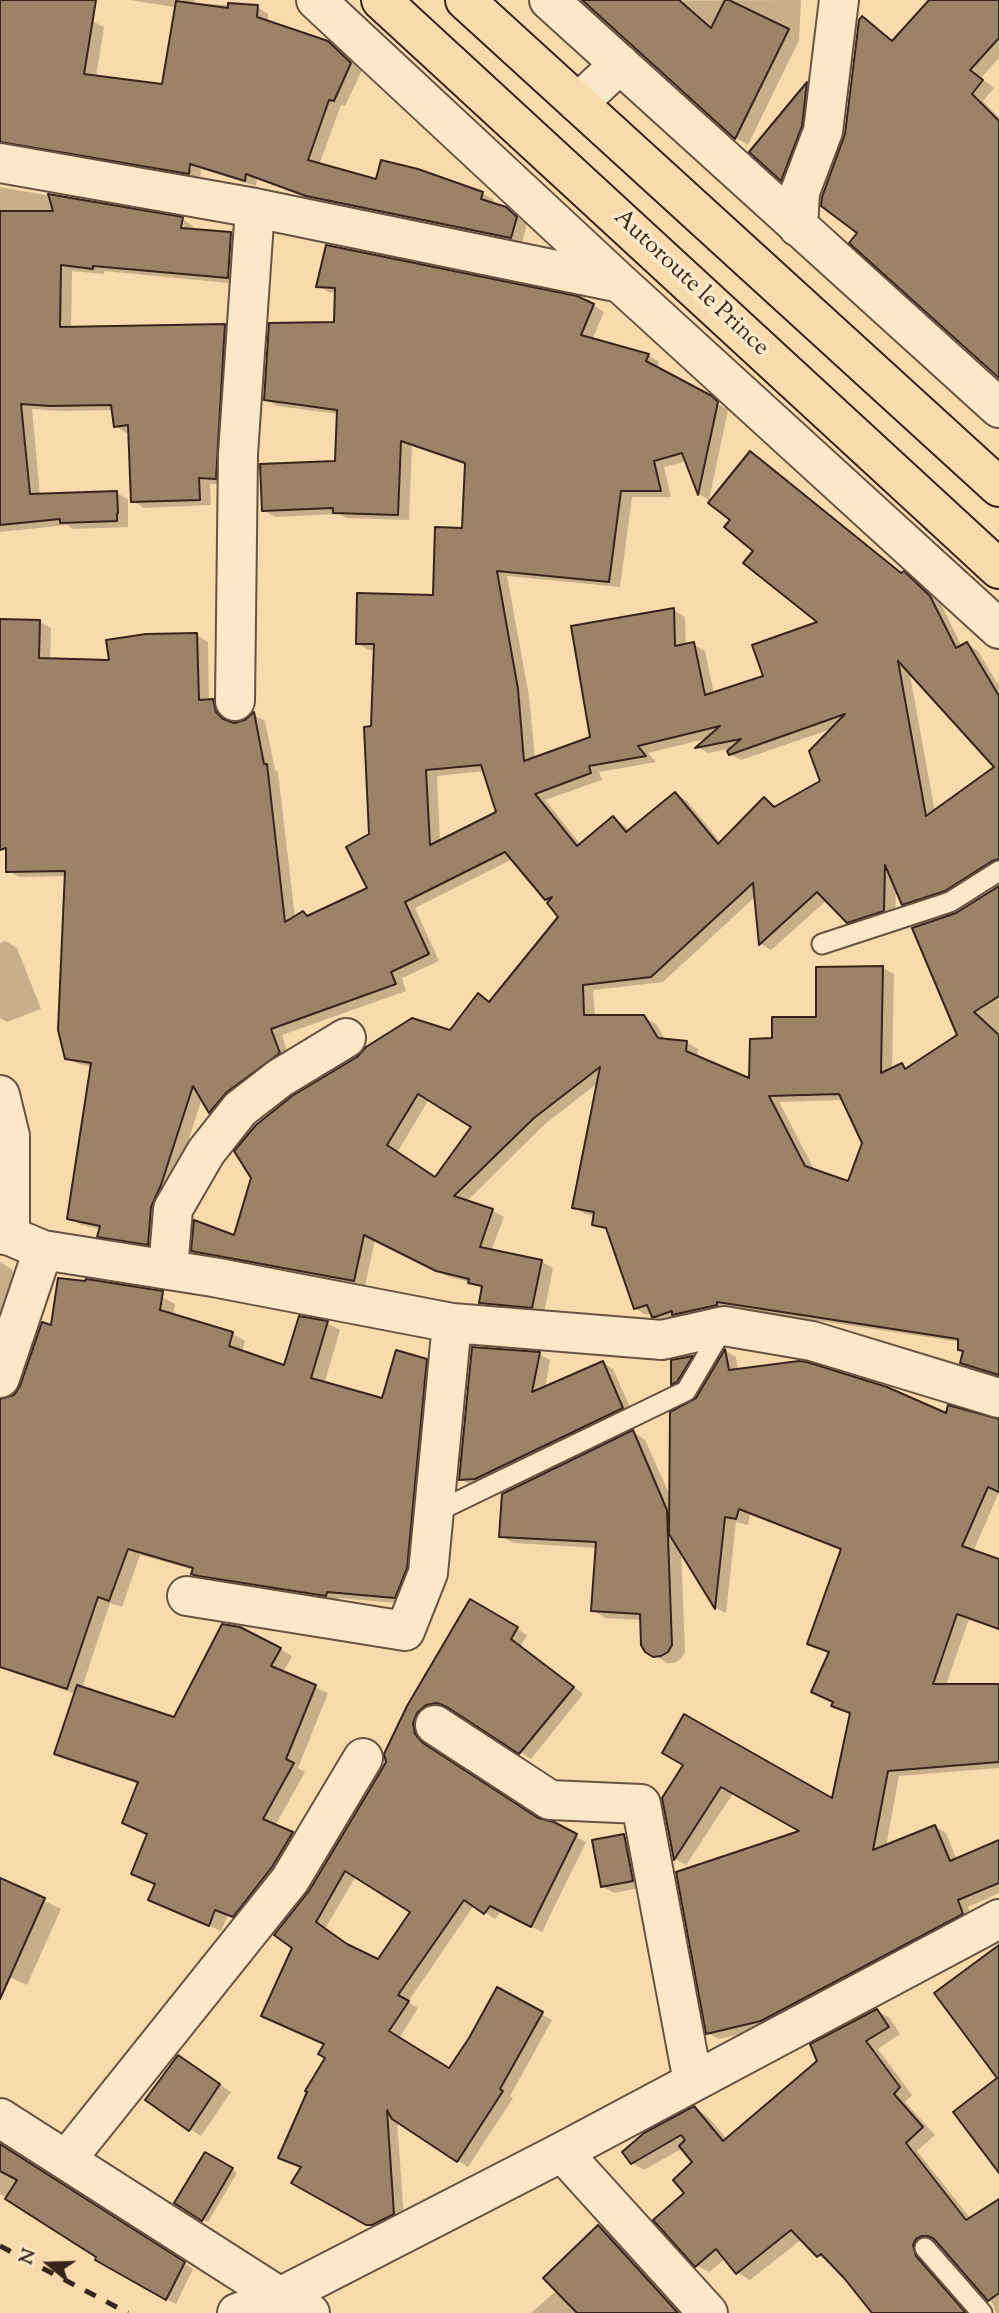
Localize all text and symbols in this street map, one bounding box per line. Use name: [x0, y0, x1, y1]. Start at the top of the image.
street label: Autoroute le Prince: [606, 205, 774, 363]
north arrow: [14, 2229, 84, 2299]
text: N: [13, 2245, 44, 2269]

